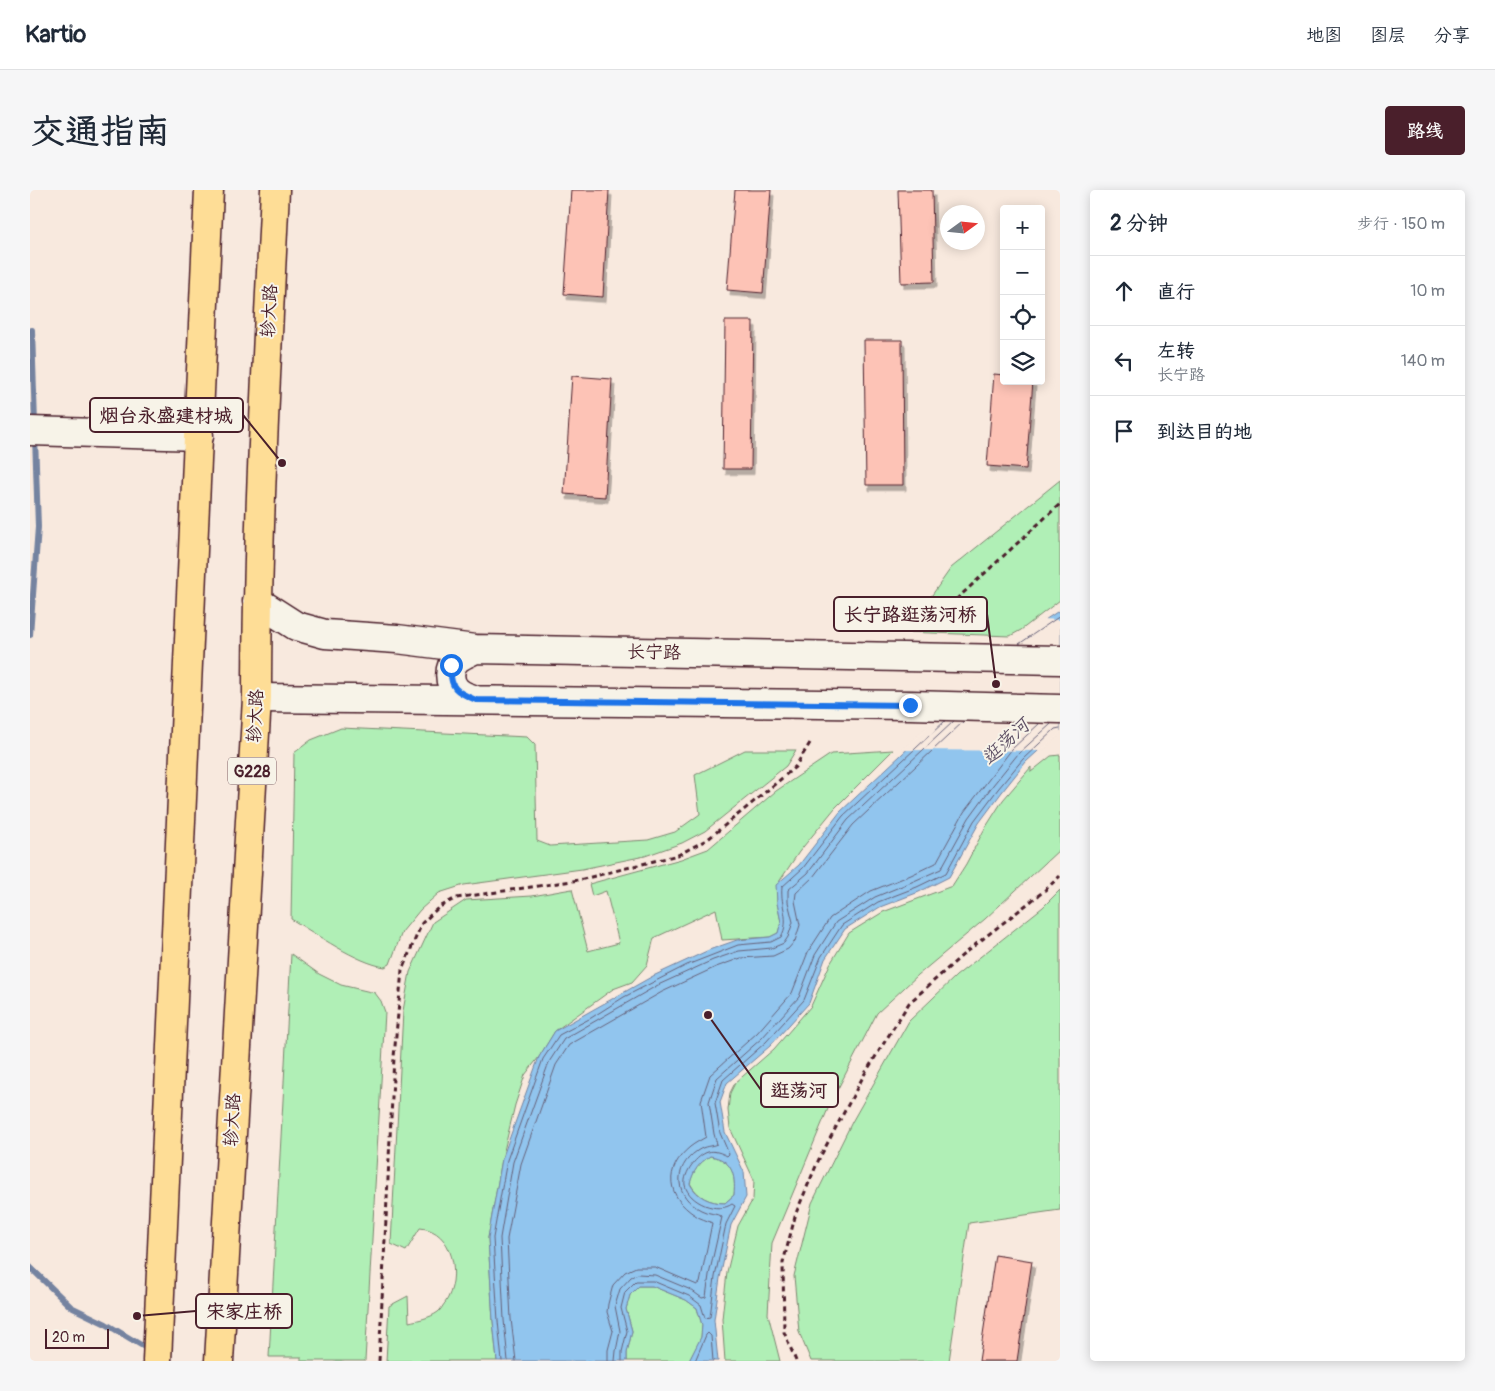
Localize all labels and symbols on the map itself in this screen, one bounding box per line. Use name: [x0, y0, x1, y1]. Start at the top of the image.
north arrow: [940, 205, 985, 250]
street label: 轸大路: [257, 283, 282, 339]
callout: 烟台永盛建材城: [90, 398, 243, 432]
text: 烟台永盛建材城: [99, 404, 233, 428]
callout: 长宁路逛荡河桥: [834, 597, 987, 631]
text: 长宁路逛荡河桥: [843, 603, 977, 627]
street label: 长宁路: [627, 641, 681, 664]
route start: [440, 654, 463, 677]
street label: 轸大路: [243, 688, 268, 744]
route end: [899, 694, 922, 717]
water label: 逛荡河: [977, 711, 1037, 770]
road number: G228: [228, 758, 276, 784]
callout: 逛荡河: [761, 1073, 838, 1107]
text: 逛荡河: [770, 1079, 828, 1103]
street label: 轸大路: [220, 1092, 245, 1148]
callout: 宋家庄桥: [196, 1294, 292, 1328]
text: 宋家庄桥: [206, 1300, 282, 1324]
scale bar: [45, 1326, 109, 1349]

